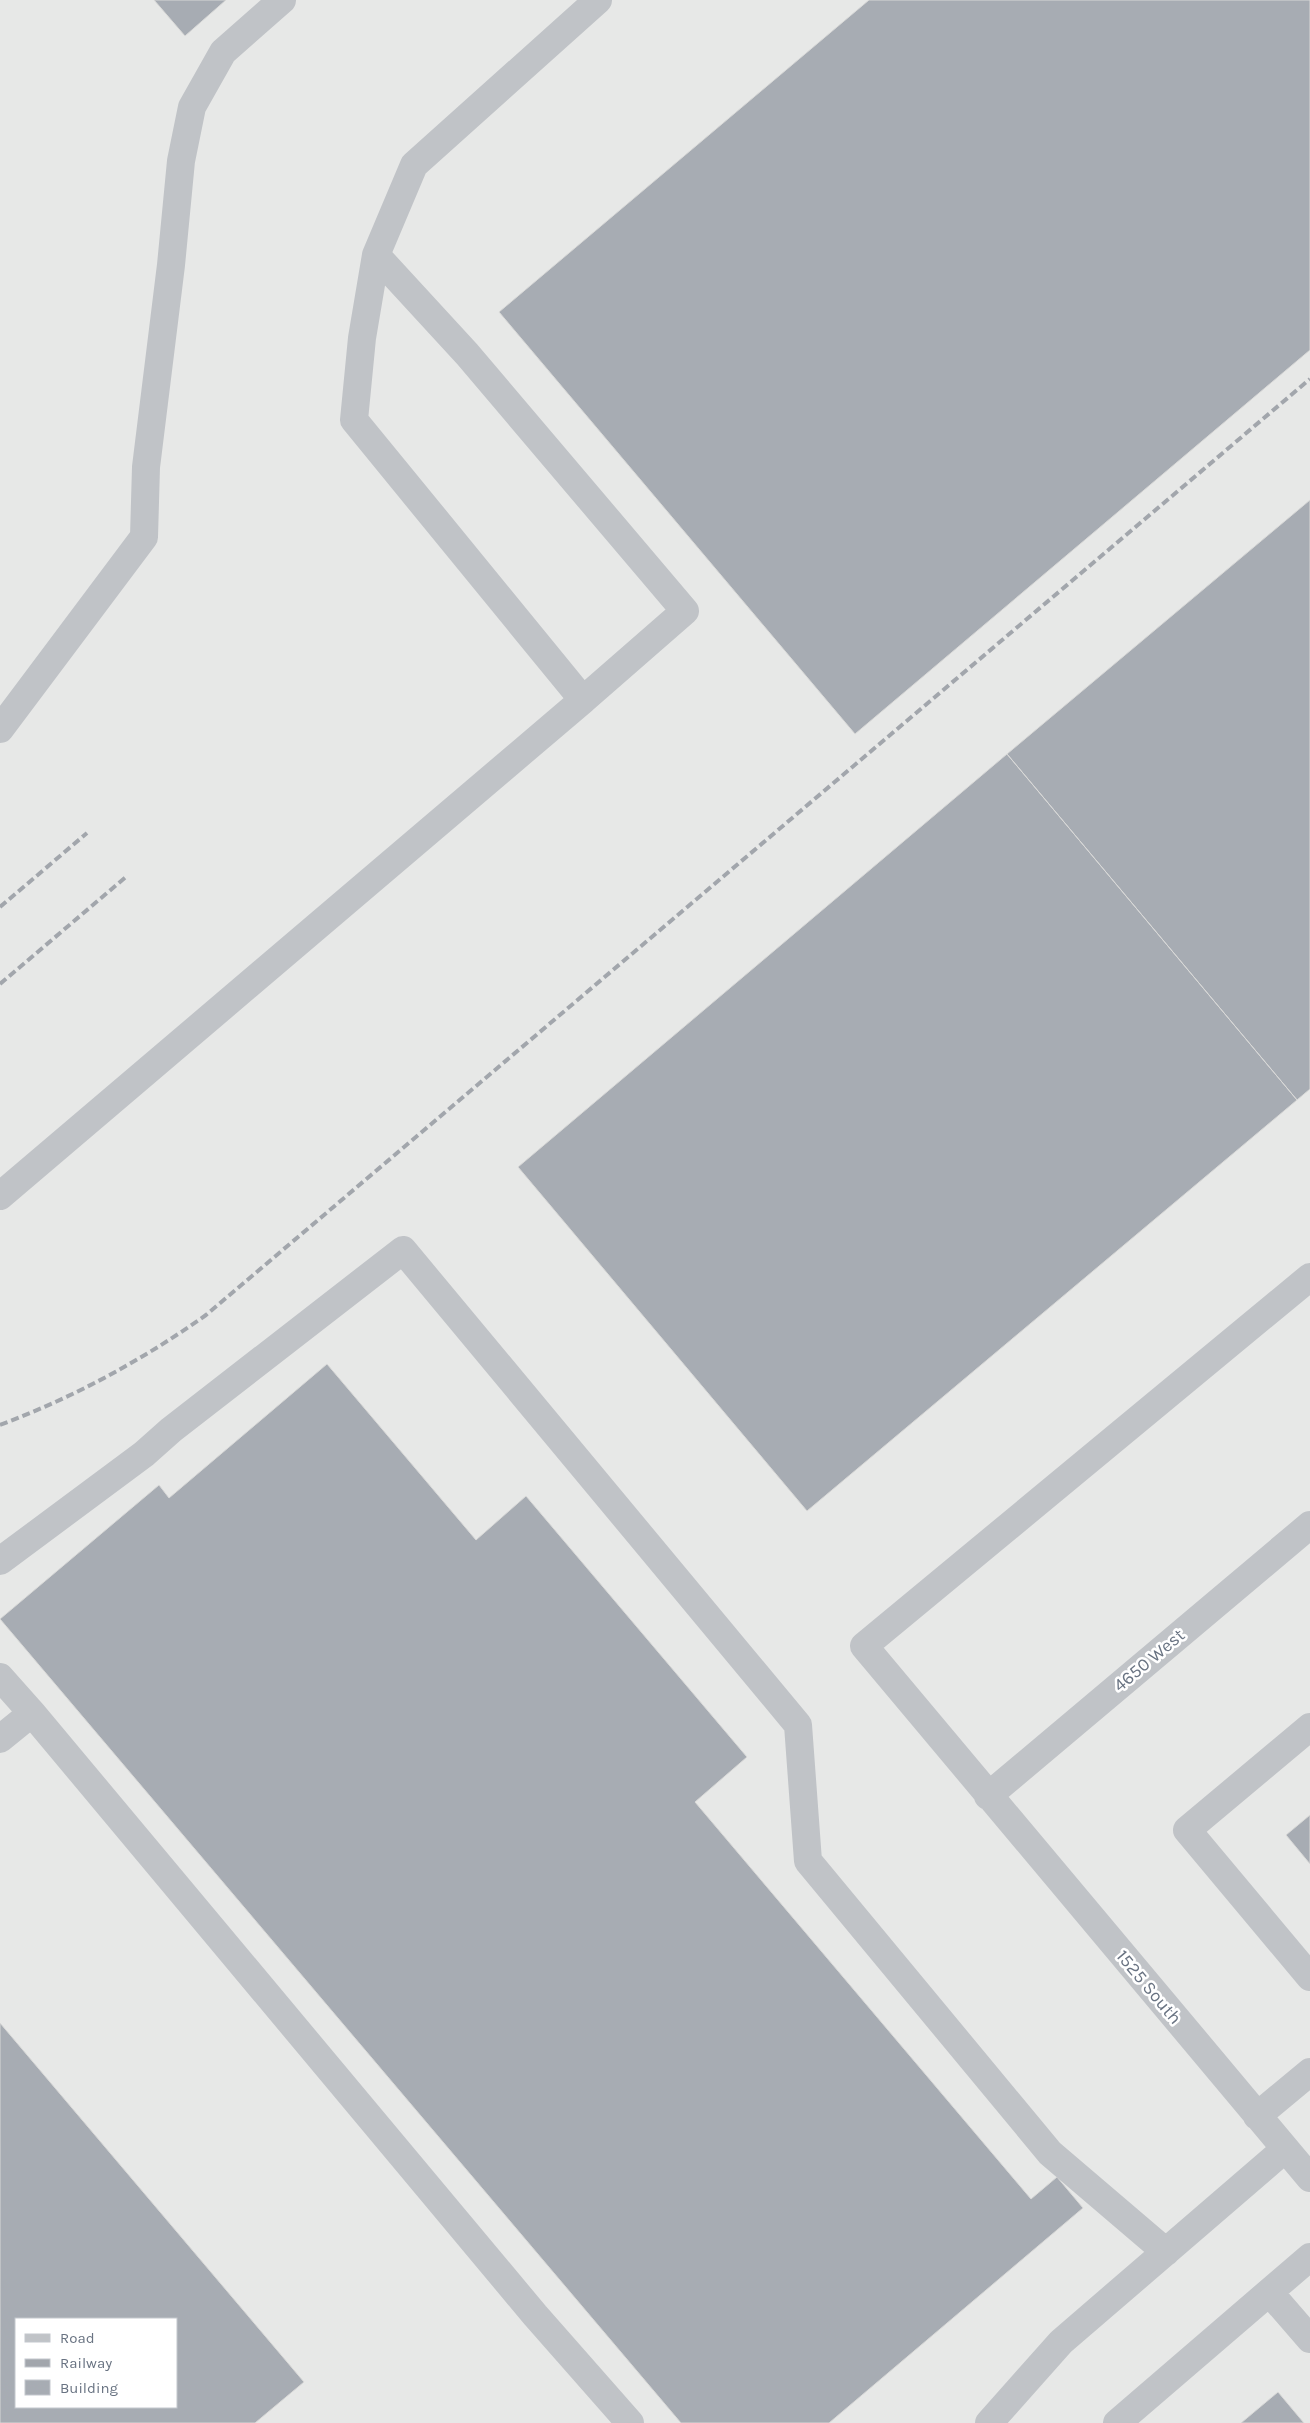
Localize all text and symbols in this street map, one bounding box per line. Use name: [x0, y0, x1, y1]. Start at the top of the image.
street label: 4650 West: [1109, 1624, 1189, 1696]
street label: 1525 South: [1112, 1945, 1186, 2029]
legend: [15, 2318, 178, 2408]
text: Road: [60, 2329, 95, 2347]
text: Railway: [60, 2354, 112, 2372]
text: Building: [60, 2379, 118, 2397]

